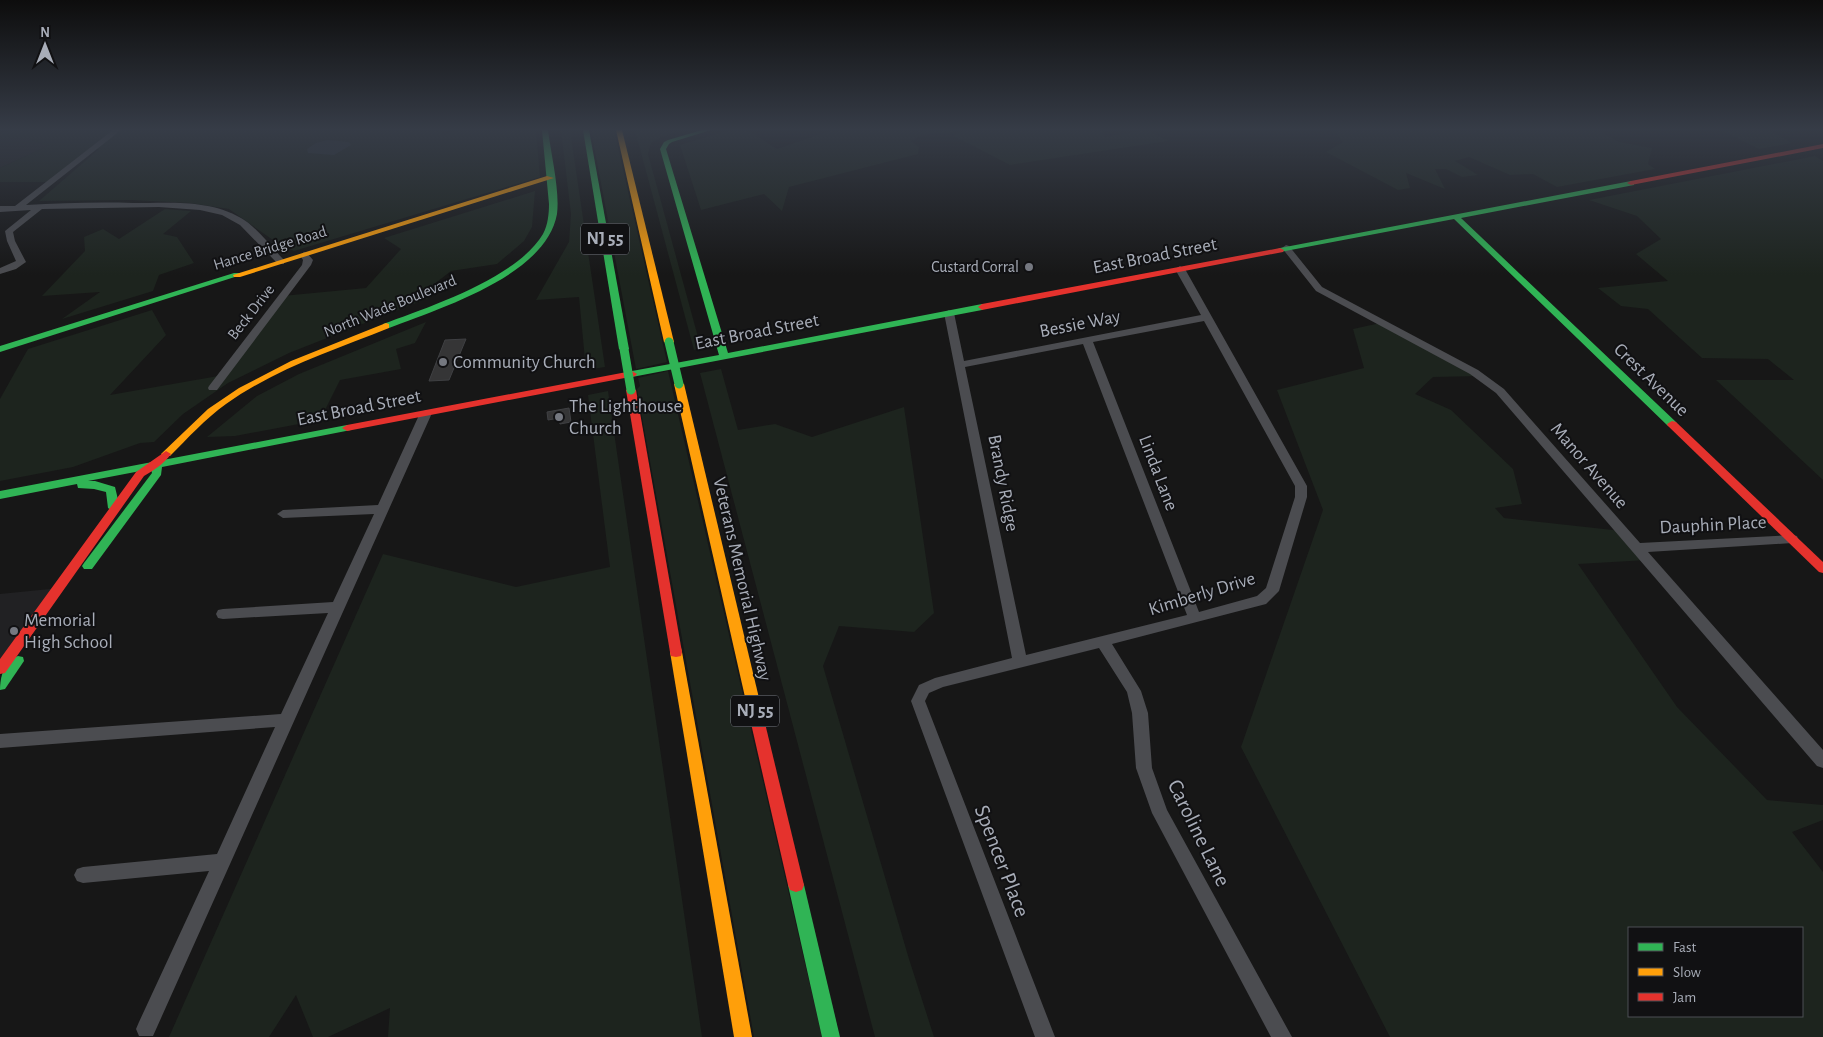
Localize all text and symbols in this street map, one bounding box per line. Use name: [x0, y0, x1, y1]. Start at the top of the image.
north arrow: [20, 20, 70, 70]
text: N: [40, 26, 50, 40]
street label: Hance Bridge Road: [211, 223, 329, 273]
road number: NJ 55: [581, 223, 629, 254]
street label: East Broad Street: [1091, 235, 1219, 277]
place label: Custard Corral: [931, 259, 1019, 275]
marker: Custard Corral: [1023, 261, 1035, 273]
street label: North Wade Boulevard: [321, 272, 459, 340]
street label: Beck Drive: [225, 281, 277, 343]
street label: Bessie Way: [1038, 307, 1122, 341]
street label: East Broad Street: [693, 311, 821, 353]
street label: Crest Avenue: [1610, 340, 1692, 420]
place label: Community Church: [453, 353, 596, 372]
marker: Community Church: [437, 356, 449, 368]
street label: East Broad Street: [295, 387, 423, 429]
place label: The Lighthouse Church: [569, 397, 682, 438]
marker: The Lighthouse Church: [553, 411, 565, 423]
street label: Manor Avenue: [1547, 419, 1631, 513]
street label: Brandy Ridge: [984, 433, 1022, 533]
street label: Linda Lane: [1135, 433, 1181, 513]
street label: Veterans Memorial Highway: [709, 475, 775, 683]
street label: Dauphin Place: [1659, 513, 1767, 537]
street label: Kimberly Drive: [1146, 569, 1258, 619]
place label: Memorial High School: [24, 611, 113, 652]
marker: Memorial High School: [8, 625, 20, 637]
road number: NJ 55: [731, 696, 779, 726]
street label: Caroline Lane: [1164, 776, 1234, 890]
street label: Spencer Place: [971, 802, 1033, 920]
legend: [1628, 927, 1803, 1017]
text: Fast: [1673, 940, 1697, 955]
text: Slow: [1673, 965, 1701, 980]
text: Jam: [1673, 990, 1696, 1005]

